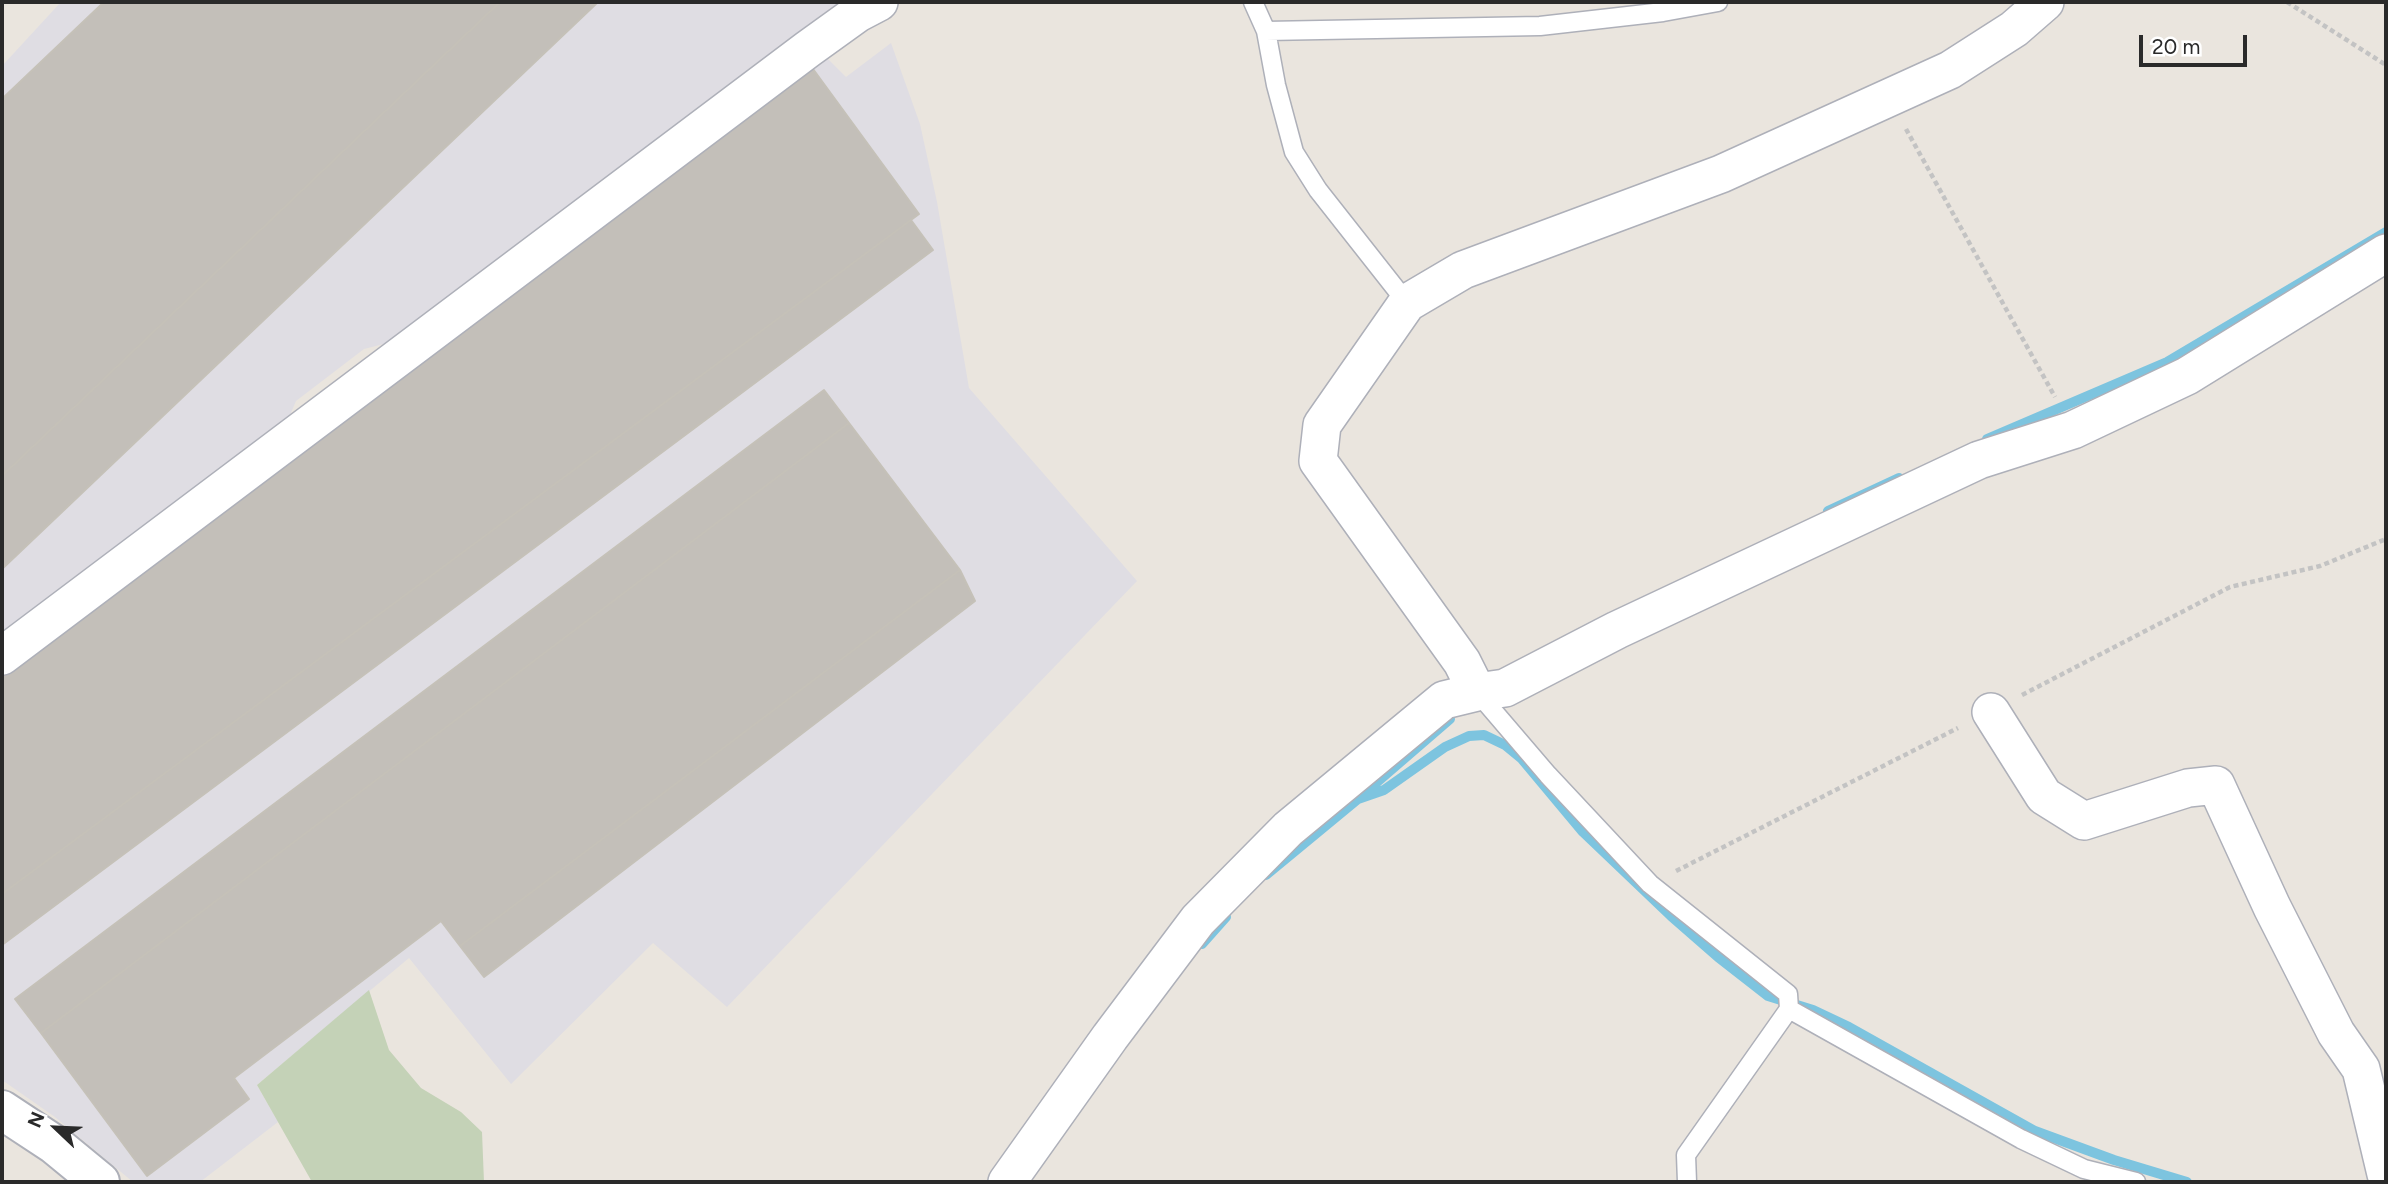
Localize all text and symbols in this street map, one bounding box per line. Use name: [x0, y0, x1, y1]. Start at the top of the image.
scale bar: [2143, 21, 2252, 65]
text: 20 m: [2152, 34, 2200, 59]
north arrow: [21, 1093, 91, 1163]
text: N: [23, 1108, 50, 1131]

